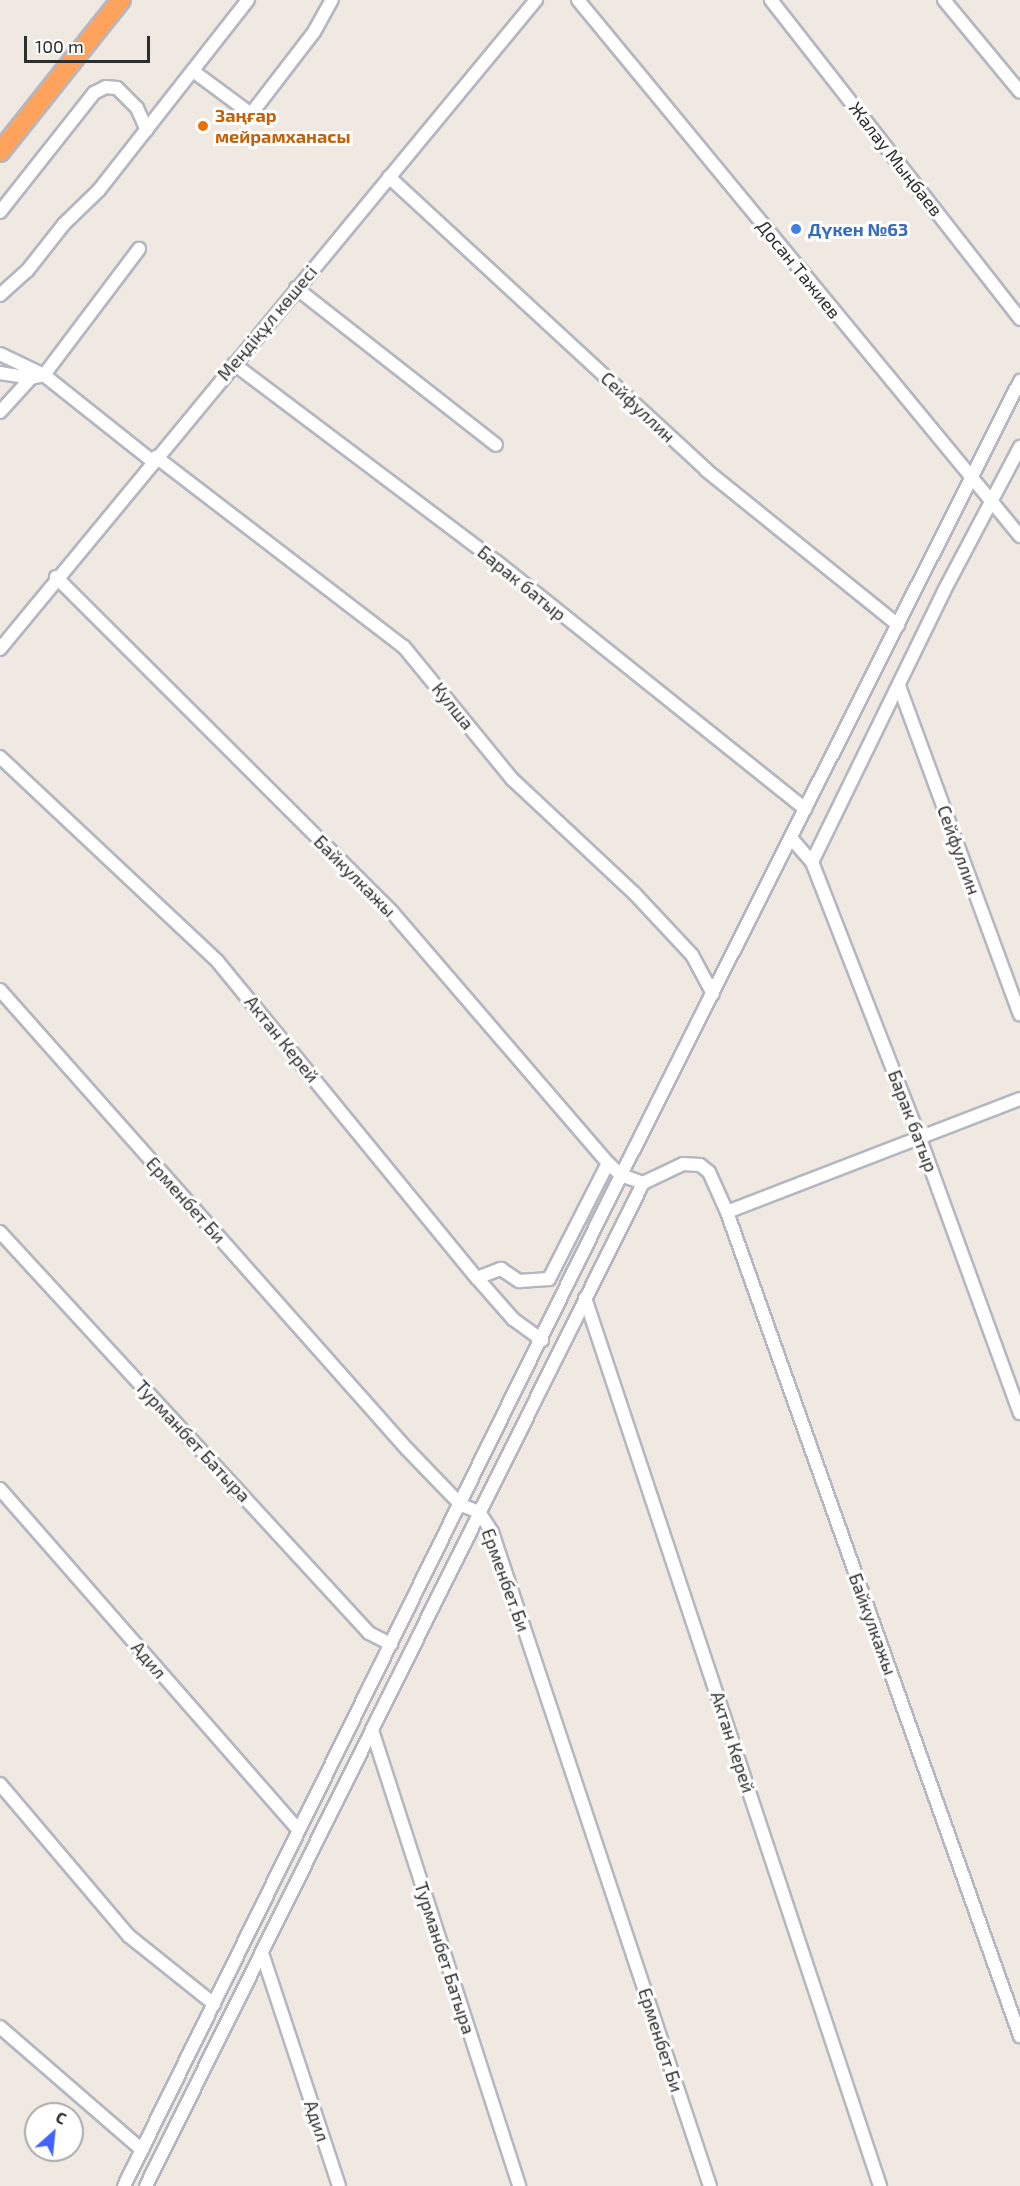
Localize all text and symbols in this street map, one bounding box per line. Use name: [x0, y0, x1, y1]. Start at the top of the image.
scale bar: [27, 24, 153, 62]
text: 100 m: [35, 35, 84, 57]
street label: Жалау Мыңбаев: [845, 98, 947, 220]
place label: Заңғар мейрамханасы: [215, 105, 351, 148]
marker: Заңғар мейрамханасы: [196, 119, 210, 133]
street label: Досан Тажиев: [753, 215, 845, 323]
place label: Дүкен №63: [808, 218, 908, 240]
marker: Дүкен №63: [789, 222, 803, 236]
street label: Меңдіқұл көшесі: [213, 261, 321, 385]
street label: Сейфуллин: [596, 367, 680, 447]
street label: Барак батыр: [473, 541, 571, 625]
street label: Кулша: [428, 678, 478, 734]
street label: Сейфуллин: [933, 802, 985, 898]
street label: Байкулкажы: [310, 831, 400, 921]
street label: Актан Керей: [240, 991, 324, 1087]
street label: Барак батыр: [884, 1067, 942, 1175]
street label: Ерменбет Би: [142, 1153, 230, 1247]
street label: Турманбет Батыра: [131, 1376, 255, 1506]
street label: Ерменбет Би: [477, 1526, 535, 1634]
street label: Байкулкажы: [845, 1570, 901, 1678]
street label: Адил: [127, 1637, 171, 1683]
street label: Актан Керей: [706, 1689, 760, 1795]
street label: Турманбет Батыра: [410, 1879, 480, 2037]
street label: Ерменбет Би: [634, 1985, 688, 2095]
street label: Адил: [300, 2097, 334, 2145]
north arrow: [24, 2102, 84, 2162]
text: С: [53, 2107, 70, 2128]

